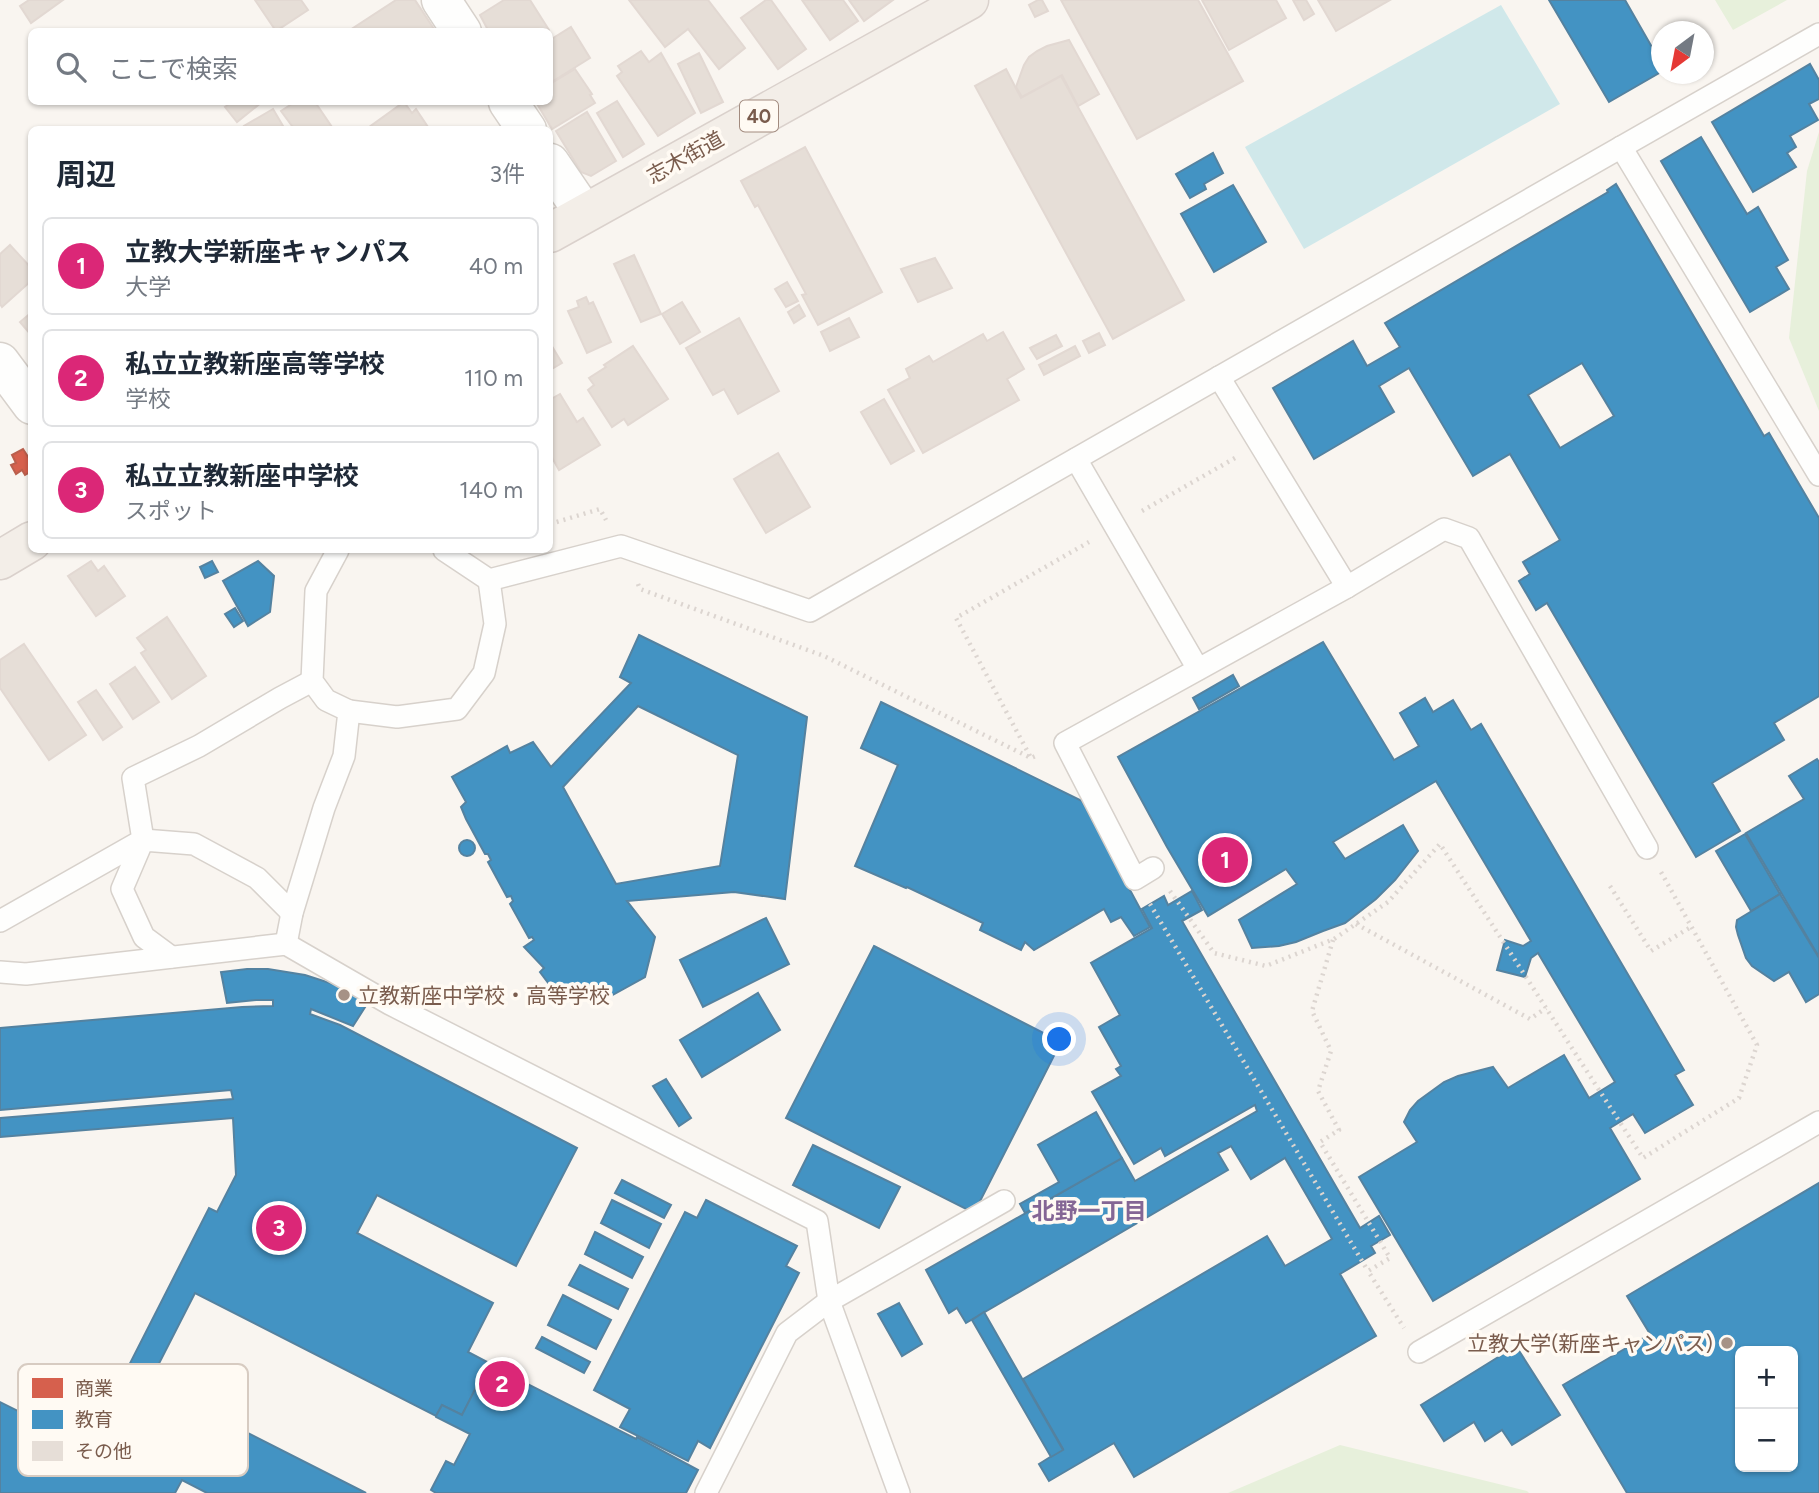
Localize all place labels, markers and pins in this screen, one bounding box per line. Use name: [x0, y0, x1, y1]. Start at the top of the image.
pin: 1: [1202, 834, 1248, 886]
place label: 立教新座中学校・高等学校: [358, 983, 610, 1008]
marker: 立教新座中学校・高等学校: [336, 987, 352, 1003]
pin: 3: [256, 1202, 302, 1254]
place label: 立教大学(新座キャンパス): [1467, 1331, 1713, 1356]
marker: 立教大学(新座キャンパス): [1719, 1335, 1735, 1351]
pin: 2: [479, 1358, 525, 1410]

